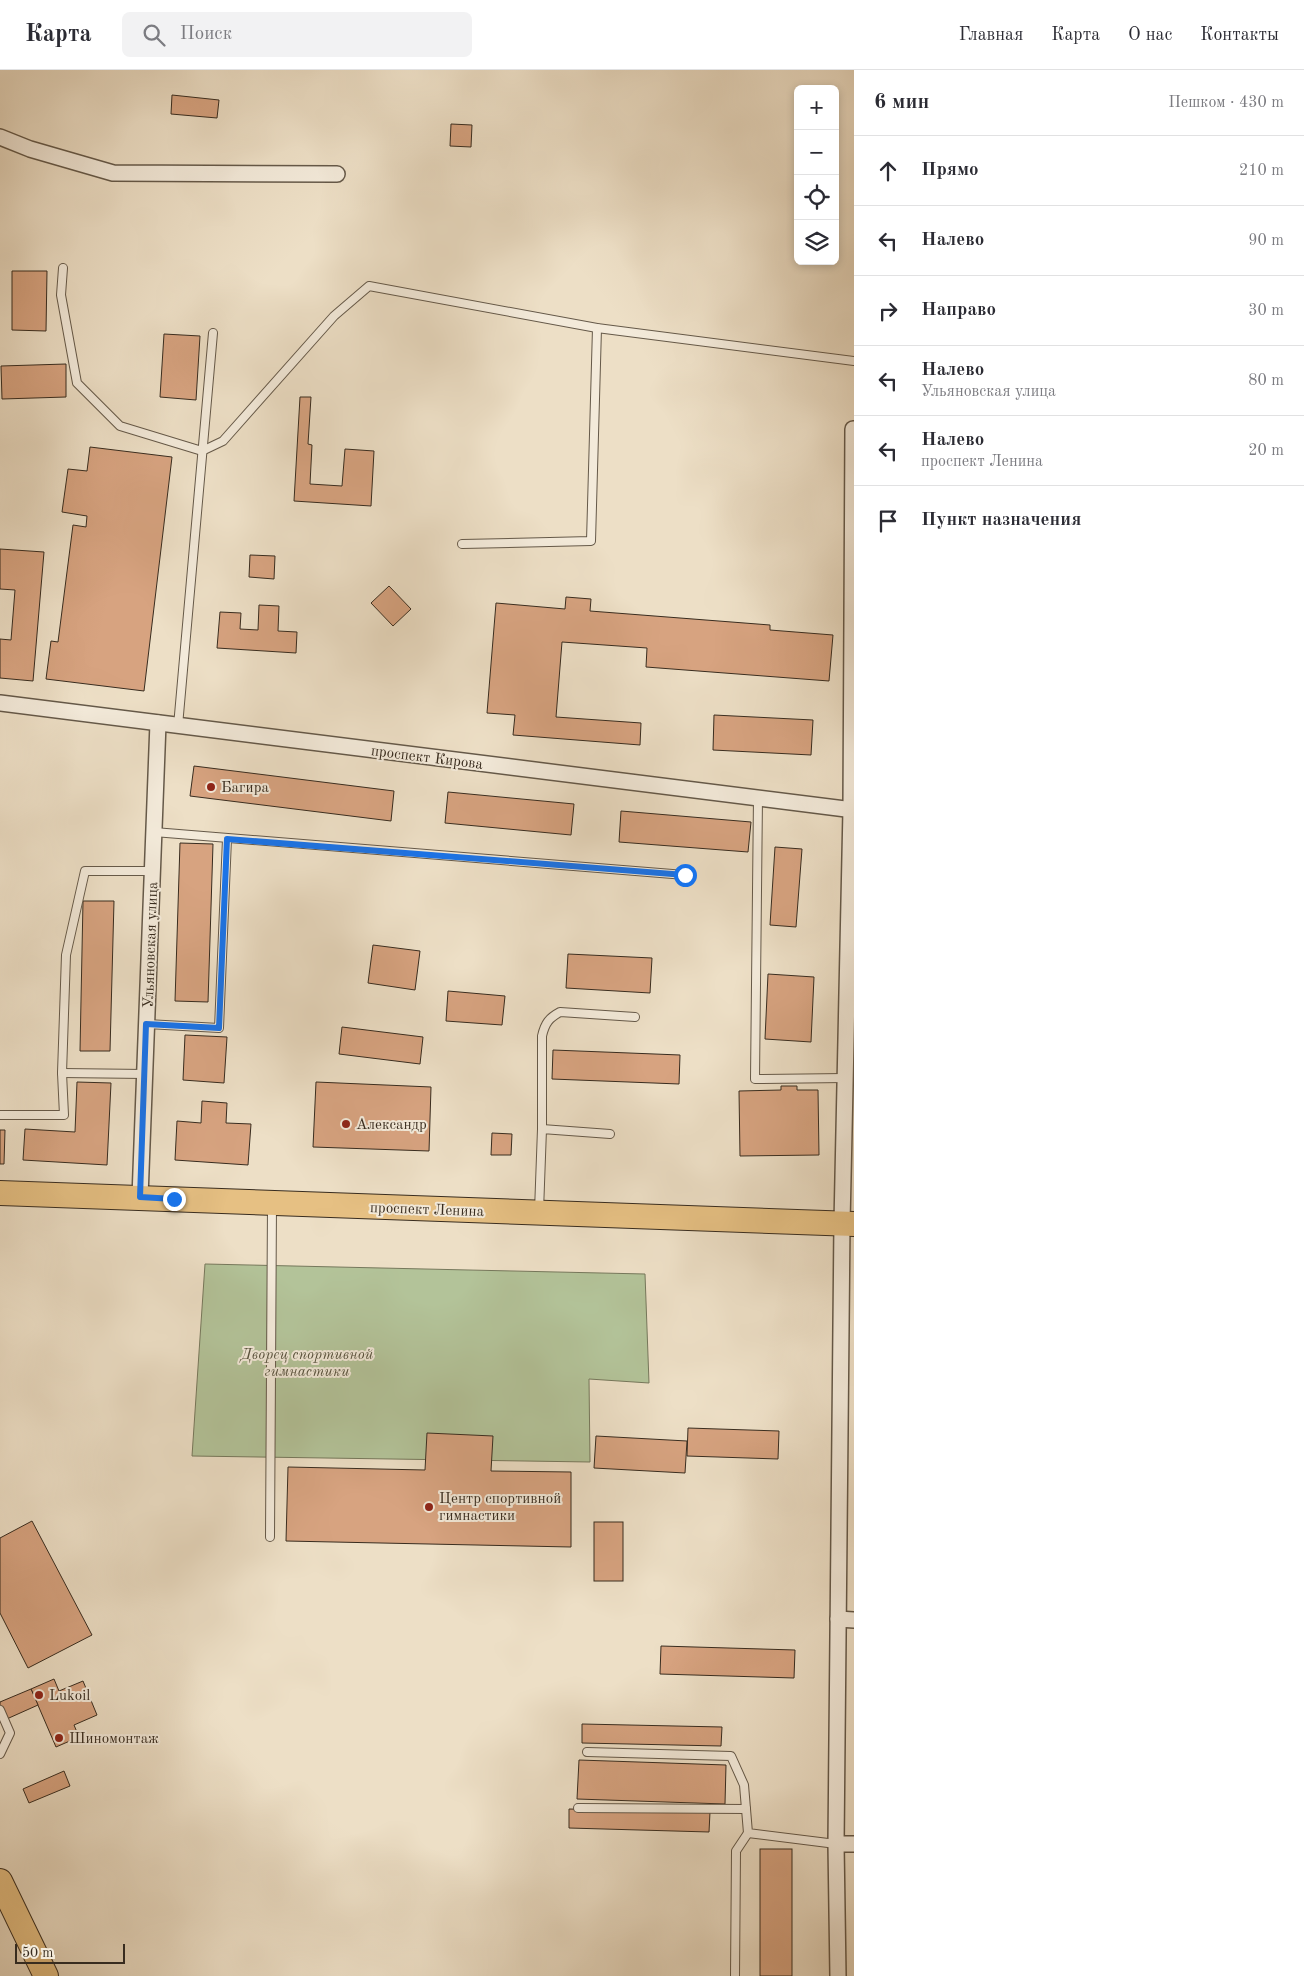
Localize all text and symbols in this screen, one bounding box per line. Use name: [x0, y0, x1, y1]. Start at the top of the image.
search box: [122, 12, 472, 57]
icon: search: [140, 21, 168, 49]
text: Карта: [25, 23, 92, 47]
text: Поиск: [180, 25, 232, 44]
text: Главная: [959, 26, 1023, 44]
text: Карта: [1051, 26, 1100, 44]
text: О нас: [1128, 26, 1172, 44]
text: Контакты: [1200, 26, 1279, 44]
map controls: [794, 85, 839, 265]
button: +: [794, 85, 839, 130]
text: 6 мин: [874, 92, 929, 113]
text: Пешком · 430 m: [1168, 95, 1284, 111]
button: −: [794, 130, 839, 175]
icon: ahead: [874, 157, 902, 185]
text: Прямо: [921, 161, 979, 180]
text: 210 m: [1239, 163, 1284, 179]
button: locate: [794, 175, 839, 220]
button: layers: [794, 220, 839, 265]
icon: left: [874, 227, 902, 255]
text: Налево: [921, 231, 984, 250]
text: 90 m: [1248, 233, 1284, 249]
icon: right: [874, 297, 902, 325]
text: Направо: [921, 301, 996, 320]
text: 30 m: [1248, 303, 1284, 319]
text: Налево: [921, 361, 984, 380]
icon: left: [874, 367, 902, 395]
text: 80 m: [1248, 373, 1284, 389]
text: Ульяновская улица: [921, 384, 1056, 400]
text: Налево: [921, 431, 984, 450]
icon: left: [874, 437, 902, 465]
text: 20 m: [1248, 443, 1284, 459]
text: проспект Ленина: [921, 454, 1043, 470]
icon: arrive: [874, 507, 902, 535]
text: Пункт назначения: [921, 511, 1081, 530]
street label: проспект Кирова: [370, 744, 484, 773]
marker: Багира: [205, 781, 217, 793]
place label: Багира: [221, 781, 269, 796]
route start: [674, 864, 697, 887]
street label: Ульяновская улица: [142, 881, 161, 1009]
marker: Александр: [340, 1118, 352, 1130]
place label: Александр: [356, 1118, 427, 1133]
route end: [163, 1188, 186, 1211]
street label: проспект Ленина: [370, 1201, 485, 1220]
park label: Дворец спортивной гимнастики: [239, 1348, 374, 1380]
place label: Центр спортивной гимнастики: [439, 1492, 561, 1524]
marker: Центр спортивной гимнастики: [423, 1501, 435, 1513]
marker: Lukoil: [33, 1689, 45, 1701]
place label: Lukoil: [49, 1689, 90, 1704]
marker: Шиномонтаж: [53, 1732, 65, 1744]
place label: Шиномонтаж: [69, 1732, 159, 1747]
scale bar: [15, 1941, 125, 1964]
text: 50 m: [22, 1946, 53, 1960]

